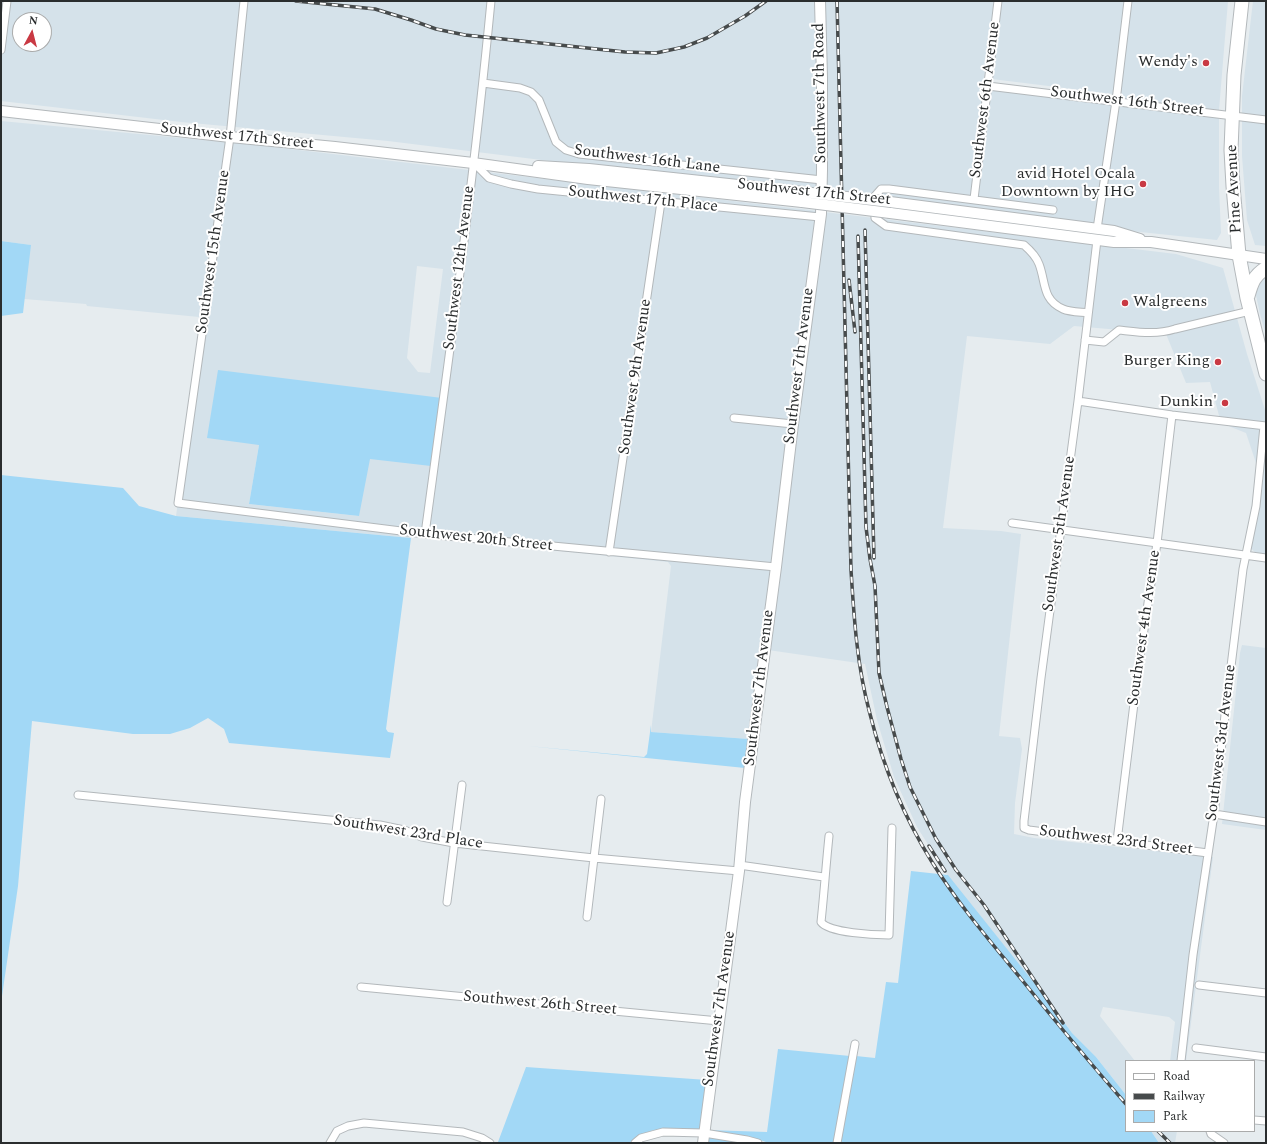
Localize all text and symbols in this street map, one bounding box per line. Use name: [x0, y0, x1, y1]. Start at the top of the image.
north arrow: [12, 12, 52, 52]
text: N: [28, 12, 39, 30]
street label: Southwest 6th Avenue: [967, 21, 1005, 179]
street label: Southwest 7th Road: [810, 23, 832, 163]
place label: Wendy's: [1138, 53, 1198, 73]
marker: Wendy's: [1201, 58, 1211, 68]
street label: Southwest 16th Street: [1049, 83, 1205, 121]
street label: Southwest 17th Street: [159, 119, 315, 155]
street label: Southwest 16th Lane: [573, 141, 721, 179]
street label: Pine Avenue: [1223, 144, 1247, 234]
place label: avid Hotel Ocala Downtown by IHG: [1001, 165, 1135, 203]
street label: Southwest 15th Avenue: [193, 169, 235, 335]
street label: Southwest 17th Street: [736, 175, 892, 211]
marker: avid Hotel Ocala Downtown by IHG: [1138, 179, 1148, 189]
street label: Southwest 17th Place: [567, 183, 719, 217]
street label: Southwest 12th Avenue: [440, 185, 480, 351]
street label: Southwest 7th Avenue: [781, 287, 819, 445]
place label: Walgreens: [1133, 293, 1207, 313]
street label: Southwest 9th Avenue: [616, 298, 656, 456]
marker: Walgreens: [1120, 298, 1130, 308]
place label: Burger King: [1123, 352, 1210, 372]
marker: Burger King: [1213, 357, 1223, 367]
place label: Dunkin': [1159, 393, 1217, 413]
marker: Dunkin': [1220, 398, 1230, 408]
street label: Southwest 5th Avenue: [1040, 455, 1080, 613]
street label: Southwest 20th Street: [398, 521, 554, 557]
street label: Southwest 4th Avenue: [1125, 549, 1165, 707]
street label: Southwest 7th Avenue: [741, 609, 779, 767]
street label: Southwest 3rd Avenue: [1203, 664, 1241, 822]
street label: Southwest 23rd Place: [332, 812, 484, 854]
street label: Southwest 23rd Street: [1038, 822, 1194, 860]
street label: Southwest 7th Avenue: [700, 930, 740, 1088]
street label: Southwest 26th Street: [462, 988, 618, 1020]
legend: [1125, 1060, 1255, 1132]
text: Road: [1163, 1067, 1190, 1086]
text: Railway: [1163, 1087, 1205, 1106]
text: Park: [1163, 1107, 1188, 1126]

